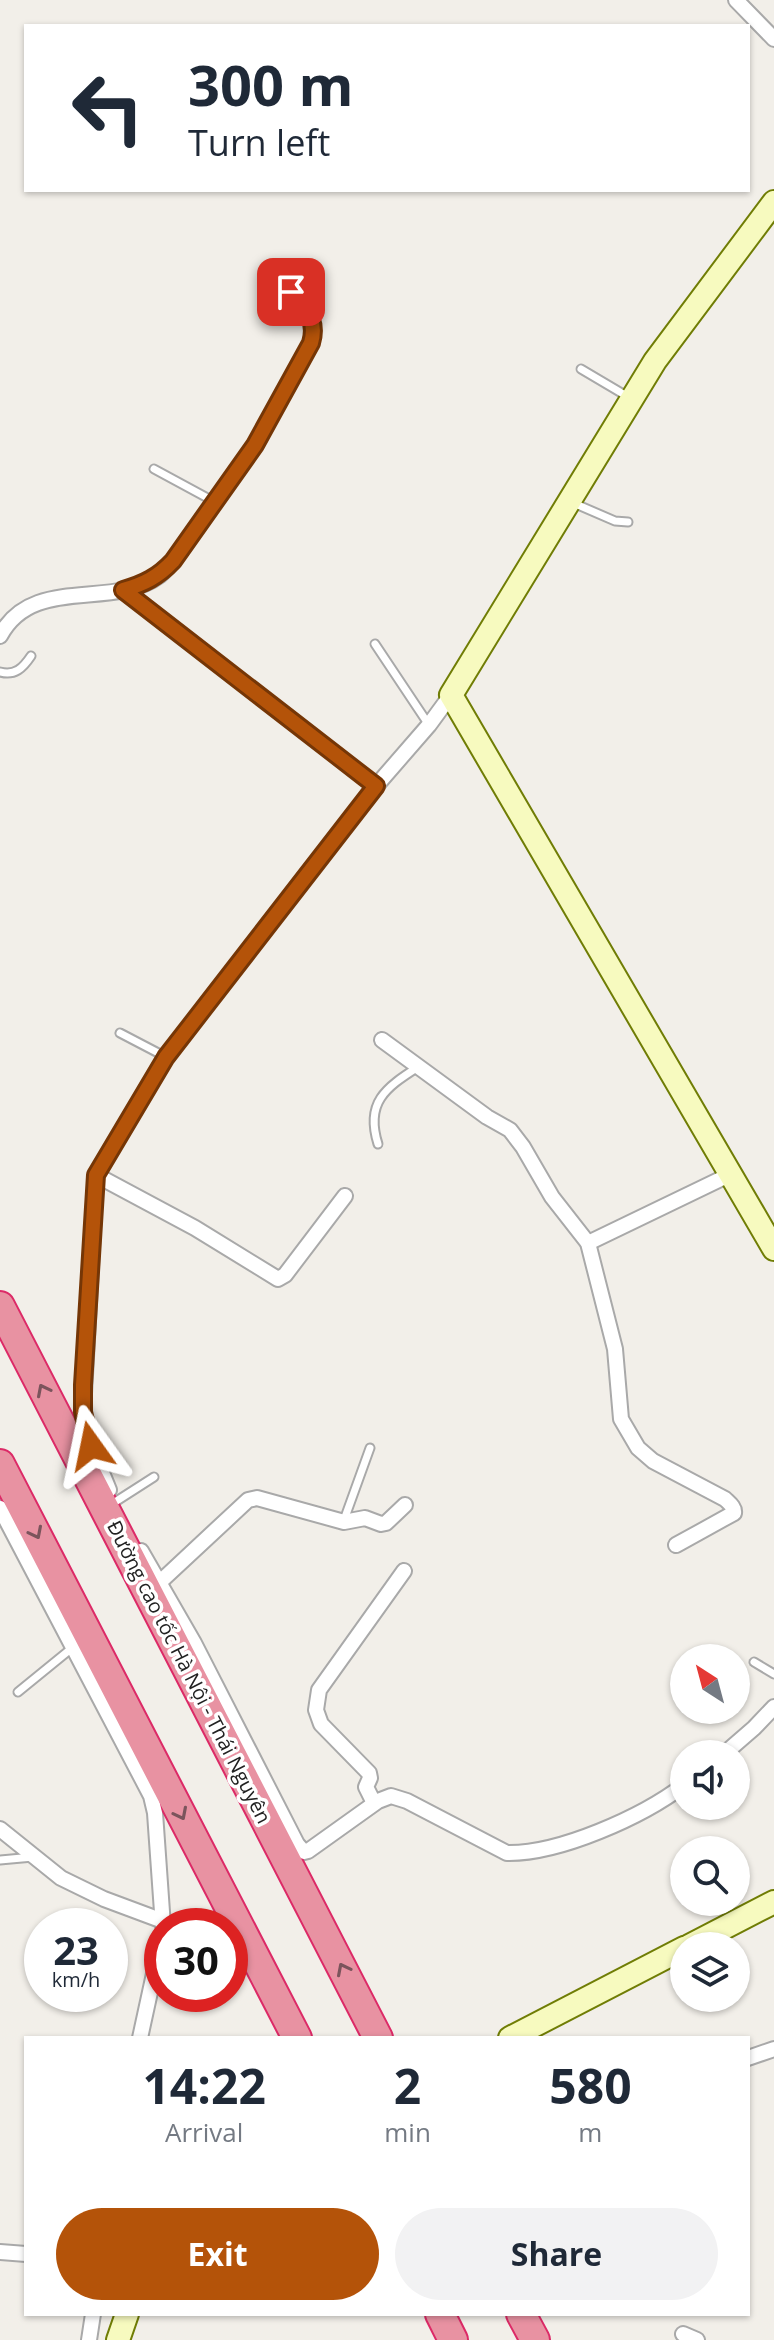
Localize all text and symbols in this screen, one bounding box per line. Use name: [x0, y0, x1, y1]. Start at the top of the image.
text: 300 m: [188, 46, 354, 122]
icon: left: [56, 56, 160, 160]
text: Turn left: [188, 118, 330, 167]
pin: [257, 258, 325, 326]
icon: arrive: [269, 270, 313, 314]
one-way arrow: [38, 1383, 53, 1398]
position arrow: [49, 1404, 133, 1488]
street label: Đường cao tốc Hà Nội - Thái Nguyên: [101, 1516, 278, 1828]
one-way arrow: [26, 1525, 41, 1540]
north arrow: [670, 1644, 750, 1724]
map controls: [670, 1644, 750, 2012]
button: sound: [670, 1740, 750, 1820]
one-way arrow: [171, 1806, 186, 1820]
button: search: [670, 1836, 750, 1916]
speed limit sign: 30: [144, 1908, 248, 2012]
text: 23: [53, 1922, 99, 1977]
button: layers: [670, 1932, 750, 2012]
one-way arrow: [337, 1962, 352, 1977]
text: km/h: [52, 1966, 100, 1993]
text: 14:22: [142, 2053, 266, 2118]
text: 2: [394, 2053, 421, 2118]
text: 580: [549, 2053, 632, 2118]
text: Arrival: [165, 2114, 243, 2150]
text: min: [384, 2114, 431, 2150]
text: m: [578, 2114, 602, 2150]
button: Exit: [56, 2208, 379, 2300]
button: Share: [395, 2208, 718, 2300]

